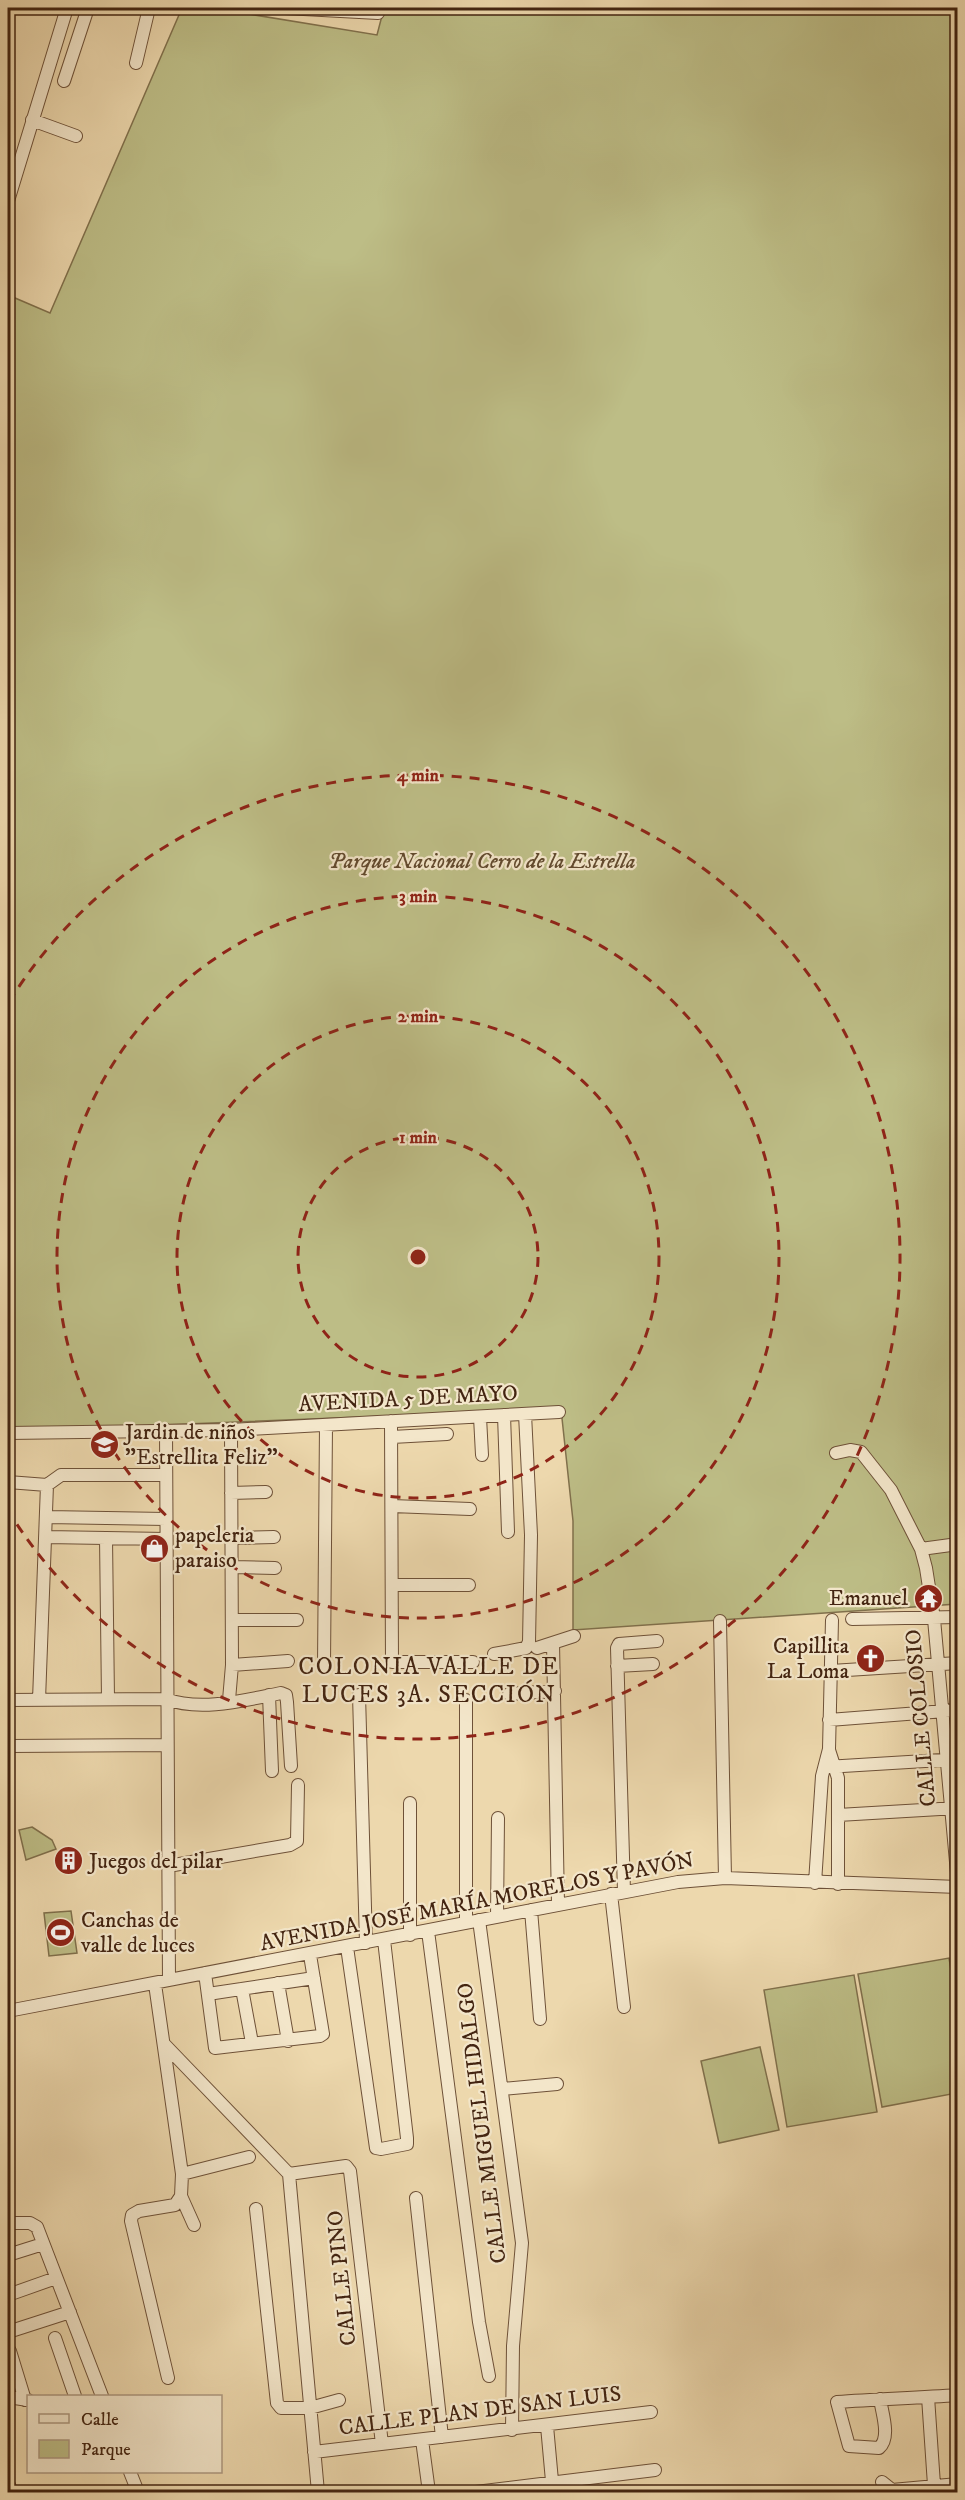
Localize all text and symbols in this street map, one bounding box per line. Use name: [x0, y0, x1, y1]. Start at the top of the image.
text: 4 min: [396, 765, 439, 787]
park label: Parque Nacional Cerro de la Estrella: [328, 848, 636, 876]
text: 3 min: [399, 886, 438, 908]
text: 2 min: [398, 1006, 439, 1028]
text: 1 min: [399, 1127, 438, 1149]
centre of rings: [408, 1247, 428, 1267]
street label: AVENIDA 5 DE MAYO: [298, 1380, 518, 1418]
place label: Jardin de niños "Estrellita Feliz": [123, 1419, 278, 1471]
school or university icon: Jardin de niños "Estrellita Feliz": [88, 1429, 120, 1461]
place label: papeleria paraiso: [174, 1522, 255, 1574]
shop icon: papeleria paraiso: [138, 1532, 170, 1564]
temple icon: Emanuel: [913, 1582, 945, 1614]
place label: Emanuel: [829, 1585, 908, 1612]
street label: CALLE COLOSIO: [900, 1628, 942, 1808]
place label: Capillita La Loma: [767, 1633, 850, 1685]
church icon: Capillita La Loma: [854, 1643, 886, 1675]
district label: COLONIA VALLE DE LUCES 3A. SECCIÓN: [298, 1652, 560, 1710]
building icon: Juegos del pilar: [52, 1845, 84, 1877]
street label: AVENIDA JOSÉ MARÍA MORELOS Y PAVÓN: [257, 1846, 696, 1957]
place label: Juegos del pilar: [87, 1848, 224, 1875]
place label: Canchas de valle de luces: [80, 1907, 195, 1959]
sports icon: Canchas de valle de luces: [44, 1917, 76, 1949]
street label: CALLE MIGUEL HIDALGO: [451, 1981, 513, 2265]
street label: CALLE PINO: [321, 2209, 363, 2347]
street label: CALLE PLAN DE SAN LUIS: [337, 2380, 623, 2442]
legend: [27, 2395, 222, 2473]
text: Calle: [81, 2409, 119, 2431]
text: Parque: [81, 2439, 131, 2461]

